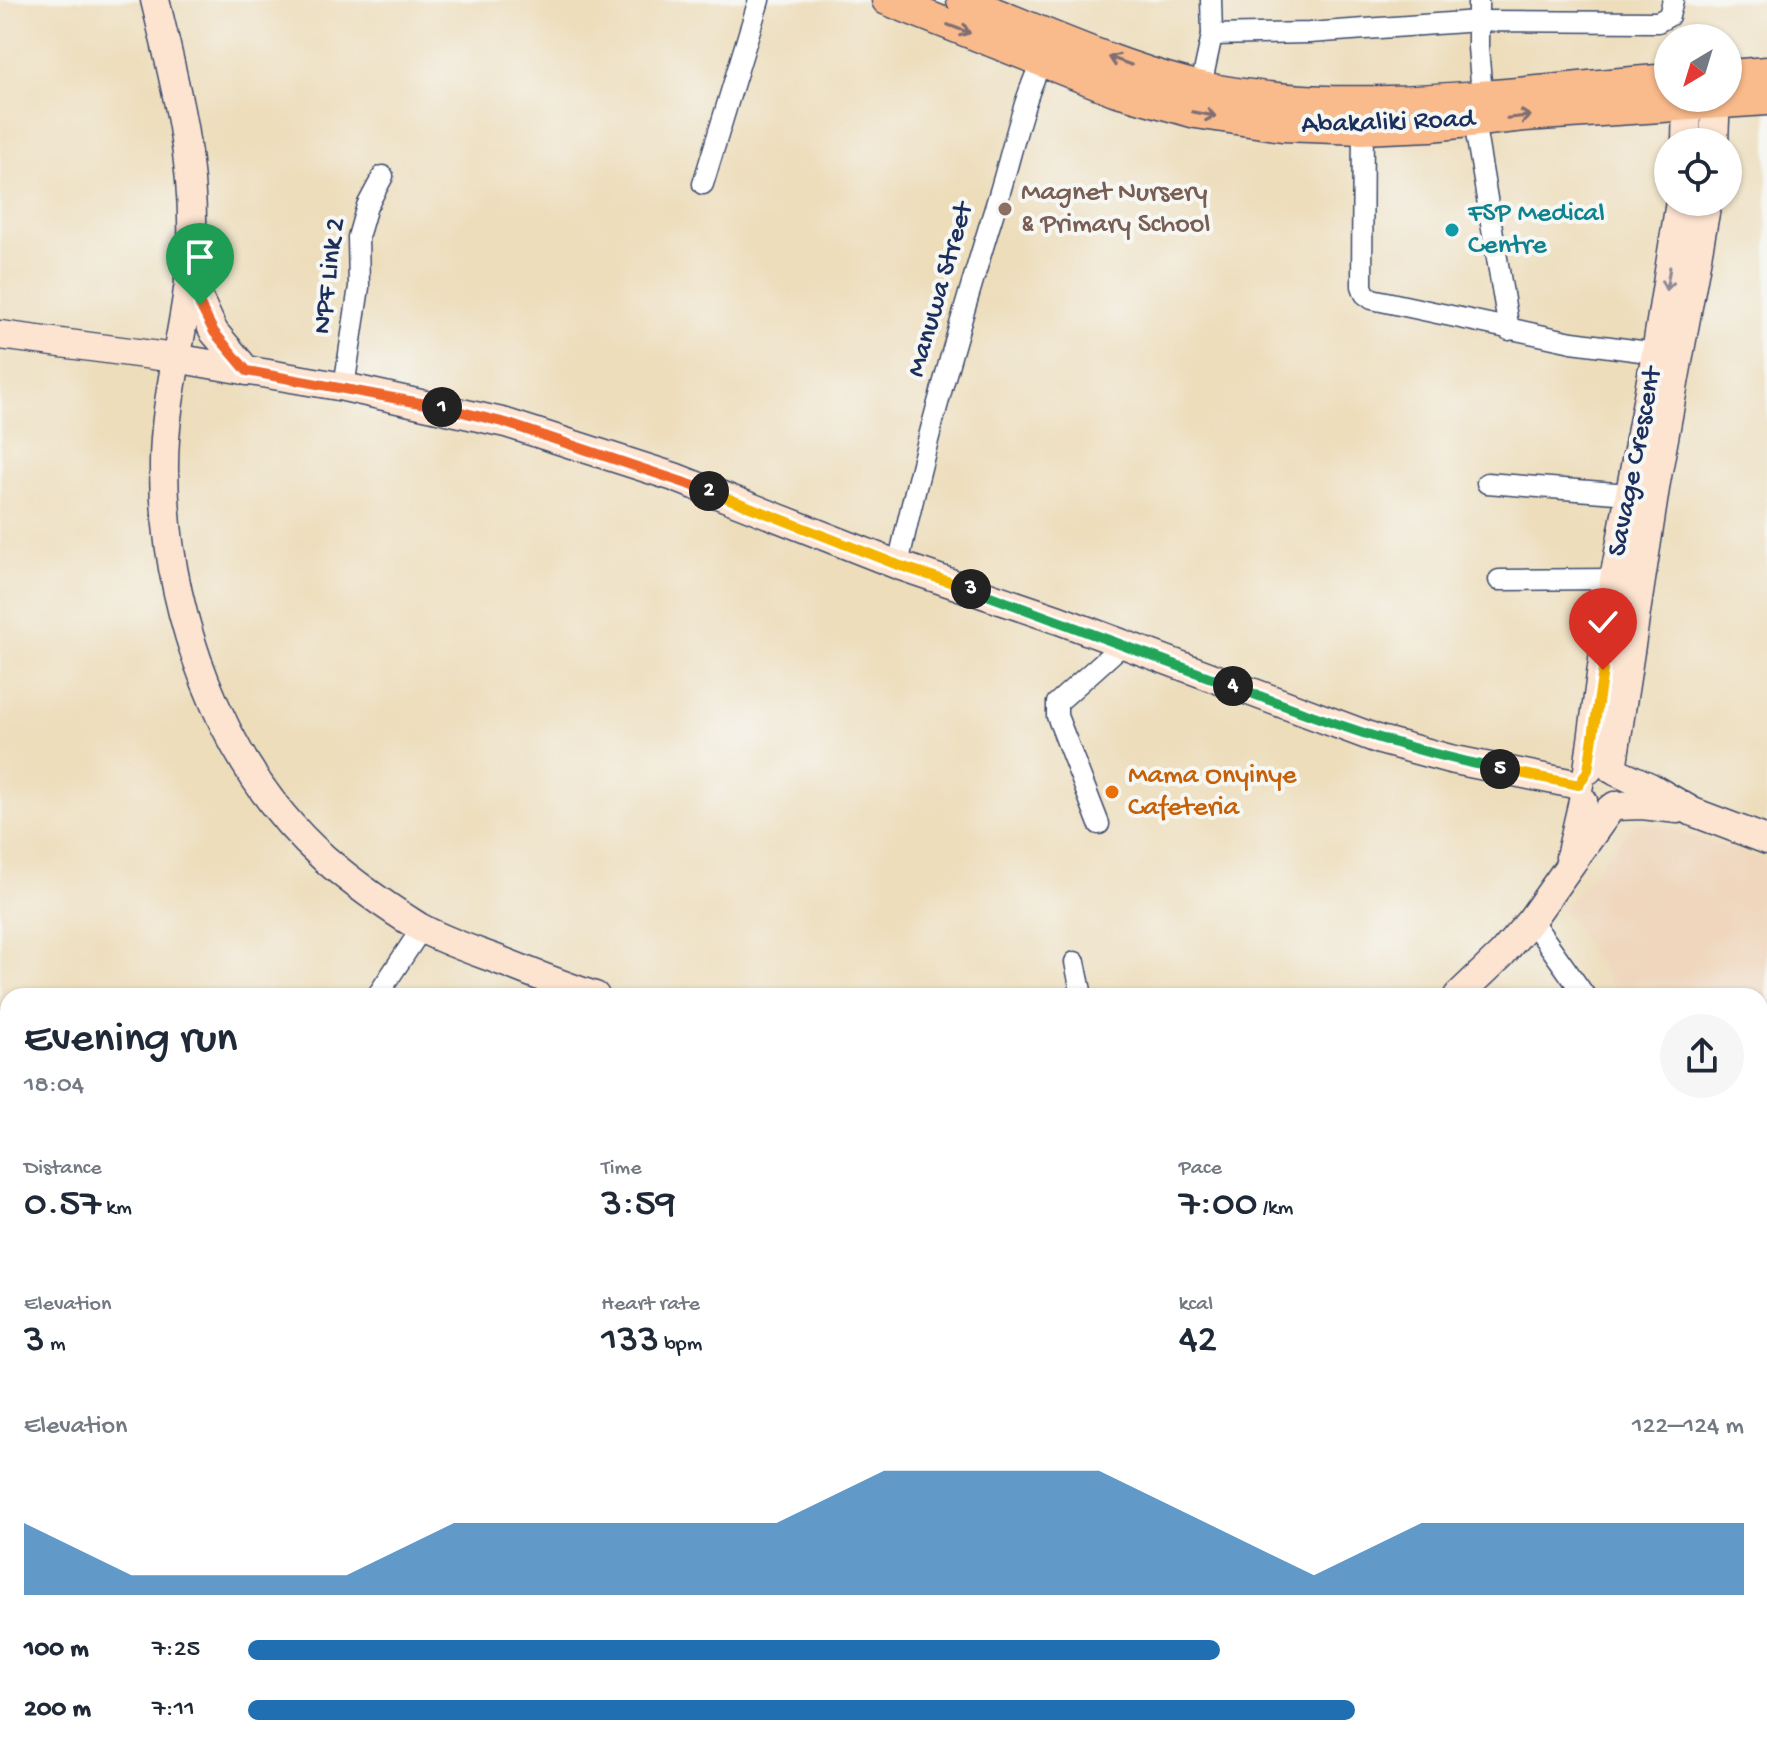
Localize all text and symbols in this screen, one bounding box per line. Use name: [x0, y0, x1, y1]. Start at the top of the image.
one-way arrow: [946, 23, 971, 37]
north arrow: [1654, 24, 1742, 112]
map controls: [1654, 24, 1742, 216]
one-way arrow: [1108, 52, 1133, 67]
street label: Abakaliki Road: [1301, 103, 1478, 143]
one-way arrow: [1191, 108, 1216, 123]
one-way arrow: [1505, 109, 1532, 124]
button: locate: [1654, 128, 1742, 216]
place label: Magnet Nursery & Primary School: [1021, 177, 1211, 242]
street label: Manuwa Street: [900, 196, 982, 381]
place label: FSP Medical Centre: [1467, 198, 1605, 263]
marker: Magnet Nursery & Primary School: [996, 200, 1014, 218]
street label: NPF Link 2: [306, 216, 354, 336]
marker: FSP Medical Centre: [1443, 221, 1461, 239]
pin: [166, 223, 234, 305]
icon: arrive: [178, 235, 222, 279]
one-way arrow: [1660, 266, 1675, 291]
street label: Savage Crescent: [1601, 362, 1671, 559]
pin: 1: [422, 387, 462, 427]
text: 1: [438, 394, 446, 420]
pin: 2: [689, 471, 729, 511]
text: 2: [704, 478, 714, 504]
pin: 3: [951, 569, 991, 609]
text: 3: [965, 576, 977, 602]
pin: [1569, 588, 1637, 670]
icon: check: [1581, 600, 1625, 644]
pin: 4: [1213, 666, 1253, 706]
text: 4: [1228, 673, 1238, 699]
pin: 5: [1480, 749, 1520, 789]
text: 5: [1494, 756, 1506, 782]
place label: Mama Onyinye Cafeteria: [1128, 760, 1297, 825]
marker: Mama Onyinye Cafeteria: [1103, 783, 1121, 801]
button: share: [1660, 1014, 1744, 1098]
text: Evening run: [24, 1015, 237, 1067]
text: 18:04: [24, 1071, 84, 1102]
text: Distance: [24, 1156, 102, 1182]
text: Time: [601, 1156, 642, 1182]
text: Pace: [1179, 1156, 1222, 1182]
text: 0.57: [24, 1182, 101, 1229]
text: 3:59: [601, 1182, 676, 1229]
text: 7:00: [1179, 1182, 1257, 1229]
text: km: [101, 1196, 132, 1222]
text: /km: [1257, 1196, 1293, 1222]
text: Elevation: [24, 1292, 111, 1318]
text: Heart rate: [601, 1292, 700, 1318]
text: kcal: [1179, 1292, 1213, 1318]
text: 3: [24, 1318, 45, 1365]
text: 133: [601, 1318, 659, 1365]
text: 42: [1179, 1318, 1217, 1365]
text: m: [45, 1332, 66, 1358]
text: bpm: [659, 1332, 702, 1358]
text: Elevation: [24, 1412, 127, 1443]
text: 122–124 m: [1632, 1412, 1744, 1443]
text: 100 m: [24, 1635, 89, 1666]
text: 7:25: [152, 1635, 200, 1666]
text: 200 m: [24, 1695, 91, 1726]
text: 7:11: [152, 1695, 195, 1726]

